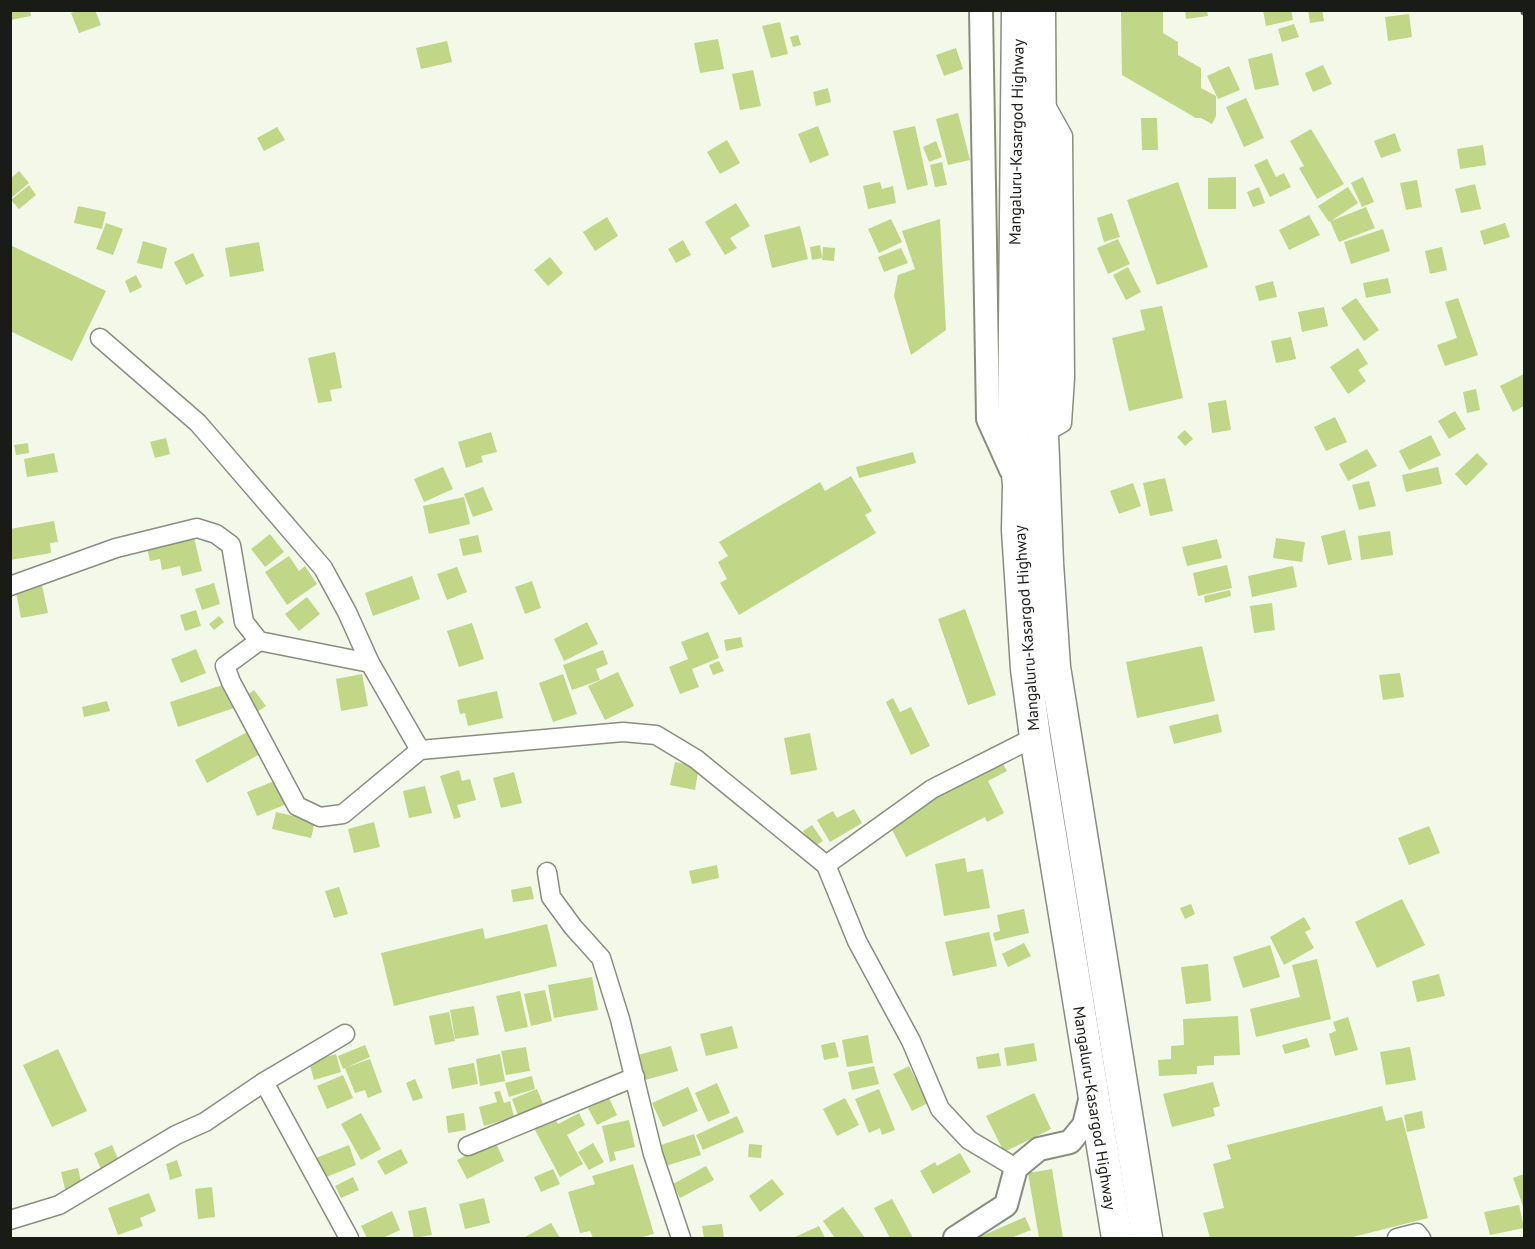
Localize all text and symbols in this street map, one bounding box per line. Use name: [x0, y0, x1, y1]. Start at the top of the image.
street label: Mangaluru-Kasargod Highway: [1004, 38, 1028, 245]
street label: Mangaluru-Kasargod Highway: [1009, 524, 1043, 731]
street label: Mangaluru-Kasargod Highway: [1069, 1005, 1121, 1212]

